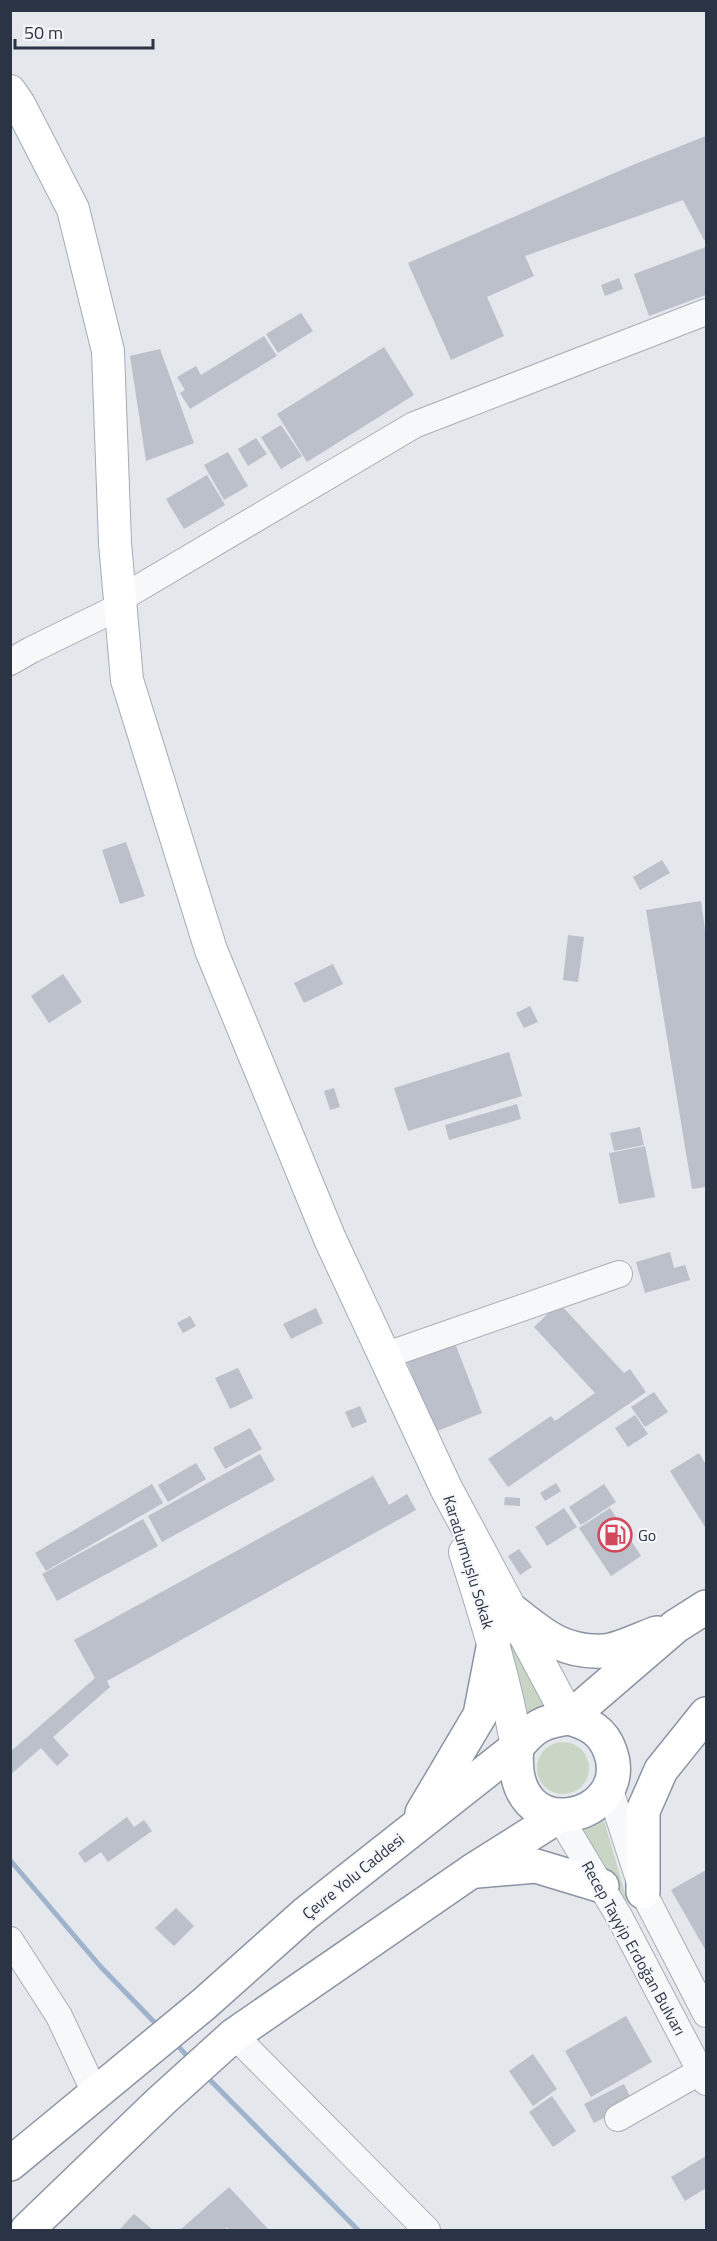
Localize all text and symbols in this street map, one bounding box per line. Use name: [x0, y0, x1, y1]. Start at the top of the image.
scale bar: [15, 12, 153, 50]
text: 50 m: [24, 19, 63, 46]
street label: Karadurmuşlu Sokak: [437, 1492, 501, 1632]
fuel station icon: Go: [597, 1517, 633, 1553]
place label: Go: [638, 1523, 656, 1547]
street label: Çevre Yolu Caddesi: [297, 1827, 409, 1925]
street label: Recep Tayyip Erdoğan Bulvarı: [576, 1856, 692, 2040]

